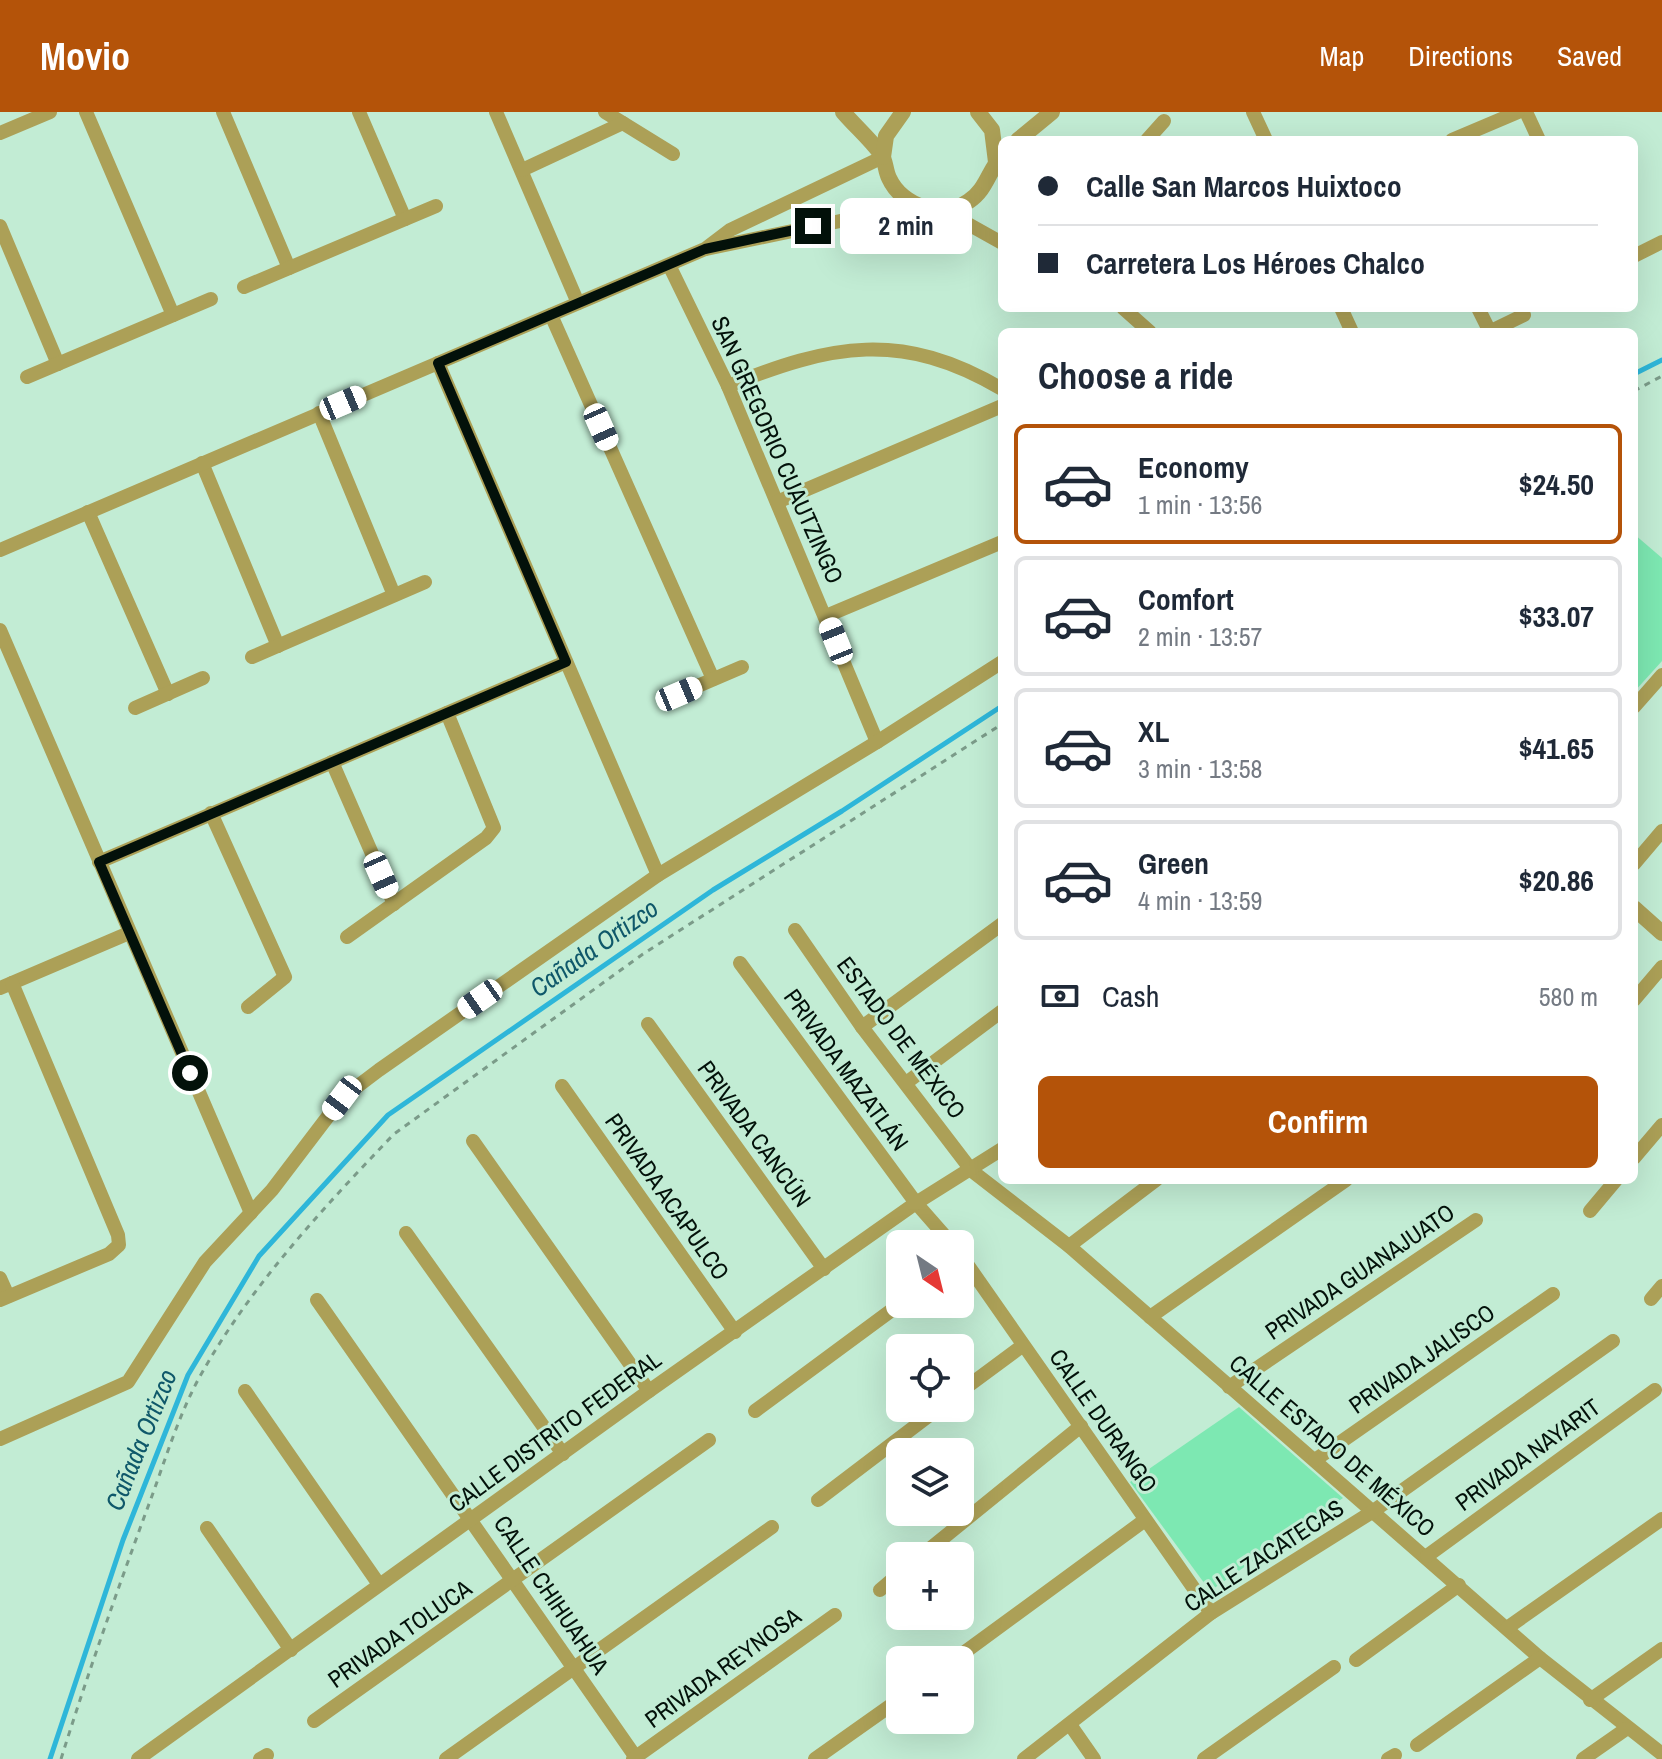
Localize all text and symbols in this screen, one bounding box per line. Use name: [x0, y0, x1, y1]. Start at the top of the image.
text: Movio: [40, 31, 130, 82]
text: Map: [1320, 37, 1364, 75]
text: Directions: [1408, 37, 1513, 75]
text: Saved: [1557, 37, 1622, 75]
text: Calle San Marcos Huixtoco: [1086, 166, 1402, 206]
callout: 2 min: [841, 198, 973, 254]
route end: [795, 208, 831, 244]
text: 2 min: [878, 208, 934, 243]
text: Carretera Los Héroes Chalco: [1086, 243, 1425, 283]
street label: SAN GREGORIO CUAUTZINGO: [704, 311, 851, 588]
text: Choose a ride: [1038, 352, 1233, 400]
car: [316, 383, 370, 423]
car: [580, 400, 622, 454]
text: Economy: [1138, 447, 1249, 487]
icon: car: [1042, 448, 1114, 520]
text: $24.50: [1519, 464, 1594, 504]
text: 1 min · 13:56: [1138, 487, 1262, 522]
text: Comfort: [1138, 579, 1234, 619]
icon: car: [1042, 580, 1114, 652]
text: $33.07: [1519, 596, 1594, 636]
car: [816, 614, 856, 668]
text: 2 min · 13:57: [1138, 619, 1262, 654]
car: [652, 674, 706, 714]
text: XL: [1138, 711, 1169, 751]
icon: car: [1042, 712, 1114, 784]
text: $41.65: [1519, 728, 1594, 768]
text: 3 min · 13:58: [1138, 751, 1262, 786]
text: Green: [1138, 843, 1209, 883]
icon: car: [1042, 844, 1114, 916]
car: [360, 848, 402, 902]
text: $20.86: [1519, 860, 1594, 900]
text: 4 min · 13:59: [1138, 883, 1262, 918]
water label: Cañada Ortizco: [523, 890, 665, 1005]
street label: ESTADO DE MÉXICO: [830, 950, 973, 1125]
icon: cash: [1038, 974, 1082, 1018]
car: [453, 975, 507, 1023]
text: Cash: [1102, 976, 1159, 1016]
text: 580 m: [1539, 979, 1598, 1014]
street label: PRIVADA MAZATLÁN: [777, 982, 916, 1157]
street label: PRIVADA CANCÚN: [691, 1054, 819, 1213]
route start: [172, 1055, 208, 1091]
car: [318, 1072, 366, 1124]
button: Confirm: [1038, 1076, 1598, 1168]
street label: PRIVADA ACAPULCO: [598, 1107, 737, 1286]
street label: PRIVADA GUANAJUATO: [1258, 1196, 1460, 1347]
north arrow: [886, 1230, 974, 1318]
map controls: [886, 1230, 974, 1734]
street label: PRIVADA JALISCO: [1342, 1296, 1501, 1420]
button: locate: [886, 1334, 974, 1422]
street label: CALLE DURANGO: [1042, 1342, 1165, 1499]
street label: CALLE DISTRITO FEDERAL: [442, 1343, 667, 1519]
street label: CALLE ESTADO DE MÉXICO: [1223, 1347, 1442, 1544]
water label: Cañada Ortizco: [96, 1364, 185, 1516]
street label: PRIVADA NAYARIT: [1449, 1391, 1606, 1518]
button: layers: [886, 1438, 974, 1526]
street label: CALLE ZACATECAS: [1177, 1491, 1350, 1619]
street label: CALLE CHIHUAHUA: [487, 1509, 617, 1681]
button: +: [886, 1542, 974, 1630]
street label: PRIVADA TOLUCA: [321, 1571, 478, 1695]
street label: PRIVADA REYNOSA: [638, 1599, 808, 1735]
button: −: [886, 1646, 974, 1734]

